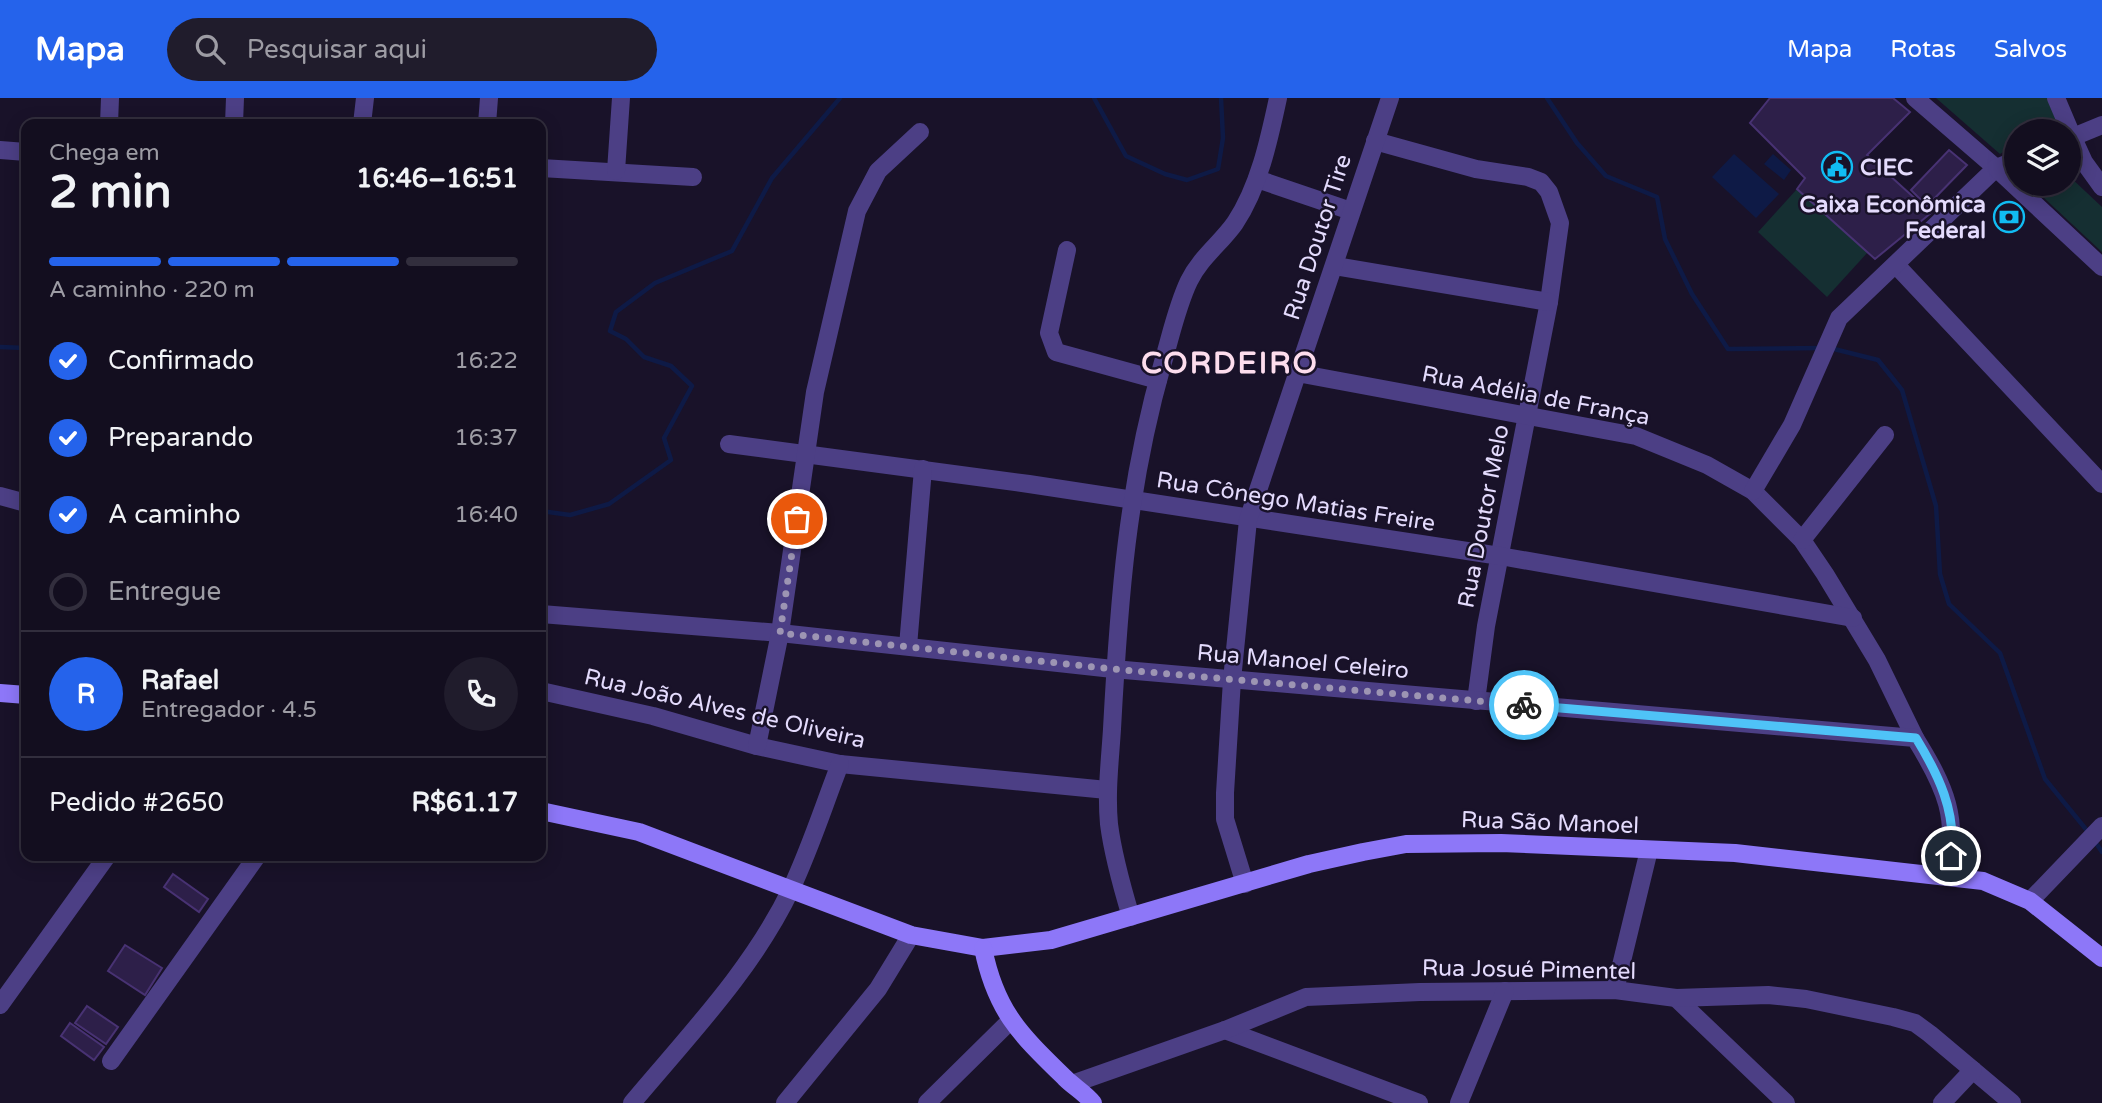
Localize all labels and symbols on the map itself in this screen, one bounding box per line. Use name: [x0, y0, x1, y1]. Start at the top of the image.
public building icon: CIEC: [1820, 150, 1854, 184]
street label: Rua Doutor Tire: [1278, 151, 1358, 324]
place label: CIEC: [1860, 154, 1913, 182]
place label: Caixa Econômica Federal: [1799, 191, 1986, 245]
bank icon: Caixa Econômica Federal: [1992, 200, 2026, 234]
district label: CORDEIRO: [1141, 345, 1319, 382]
street label: Rua Adélia de França: [1419, 360, 1652, 432]
street label: Rua Doutor Melo: [1452, 422, 1515, 610]
street label: Rua Cônego Matias Freire: [1154, 466, 1437, 538]
pin: [767, 489, 827, 549]
street label: Rua Manoel Celeiro: [1196, 639, 1410, 685]
street label: Rua João Alves de Oliveira: [581, 663, 868, 755]
courier: [1489, 670, 1559, 740]
street label: Rua São Manoel: [1460, 806, 1640, 840]
pin: [1921, 826, 1981, 886]
street label: Rua Josué Pimentel: [1422, 954, 1636, 986]

